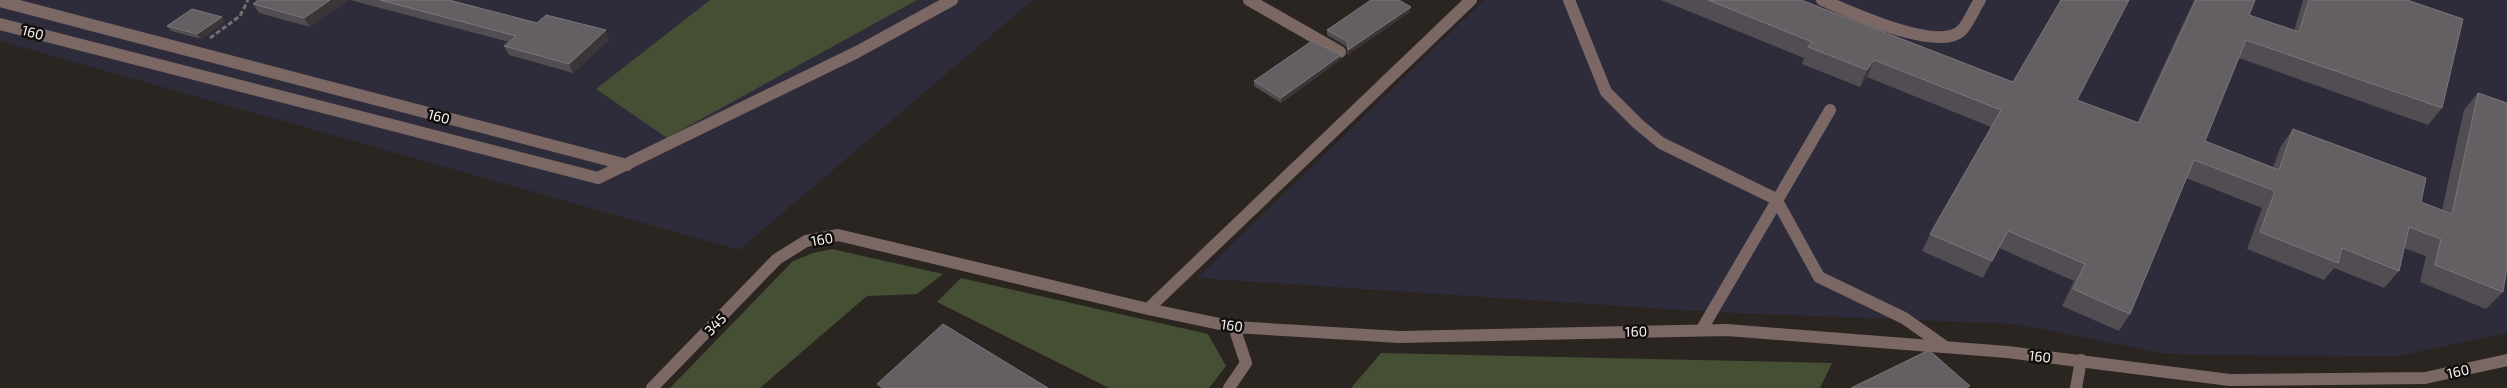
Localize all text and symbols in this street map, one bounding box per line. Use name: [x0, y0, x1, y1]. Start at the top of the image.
street label: 160: [20, 21, 46, 43]
street label: 160: [426, 105, 452, 127]
street label: 160: [810, 229, 834, 249]
street label: 345: [701, 309, 729, 339]
street label: 160: [1220, 315, 1244, 335]
street label: 160: [1625, 322, 1647, 340]
street label: 160: [2028, 346, 2052, 366]
street label: 160: [2445, 360, 2471, 382]

